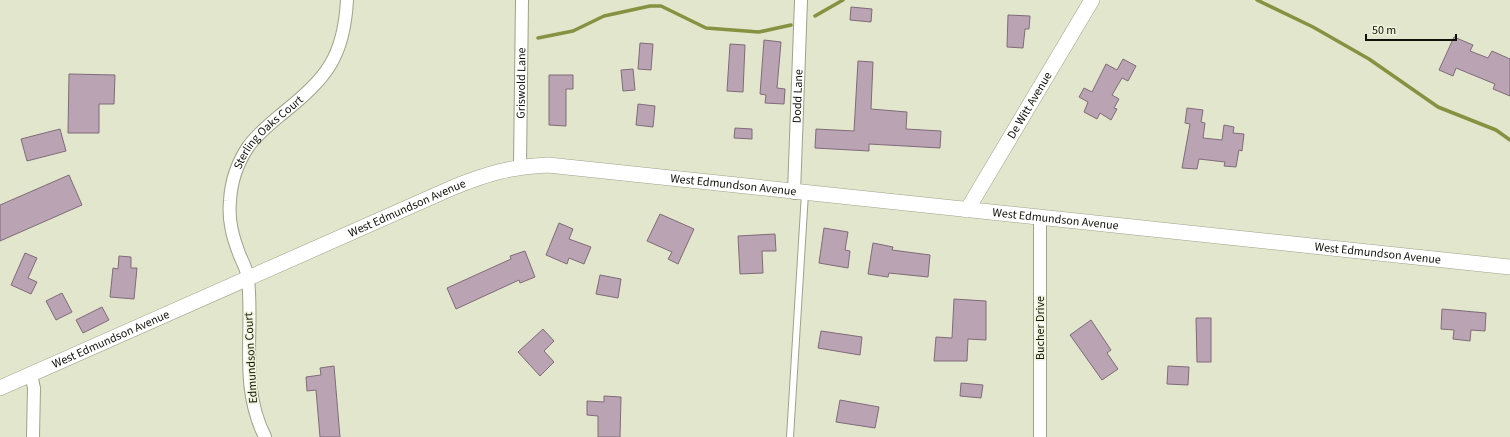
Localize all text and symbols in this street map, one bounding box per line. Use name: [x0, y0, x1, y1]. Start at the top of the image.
scale bar: [1366, 16, 1456, 42]
text: 50 m: [1372, 22, 1396, 39]
street label: Griswold Lane: [512, 47, 530, 119]
street label: De Witt Avenue: [1003, 68, 1056, 142]
street label: Dodd Lane: [788, 69, 807, 123]
street label: Sterling Oaks Court: [229, 91, 307, 172]
street label: West Edmundson Avenue: [669, 170, 797, 200]
street label: West Edmundson Avenue: [345, 175, 468, 241]
street label: West Edmundson Avenue: [992, 204, 1120, 234]
street label: West Edmundson Avenue: [1314, 238, 1442, 268]
street label: Bucher Drive: [1032, 296, 1049, 360]
street label: West Edmundson Avenue: [49, 306, 172, 372]
street label: Edmundson Court: [240, 312, 262, 404]

